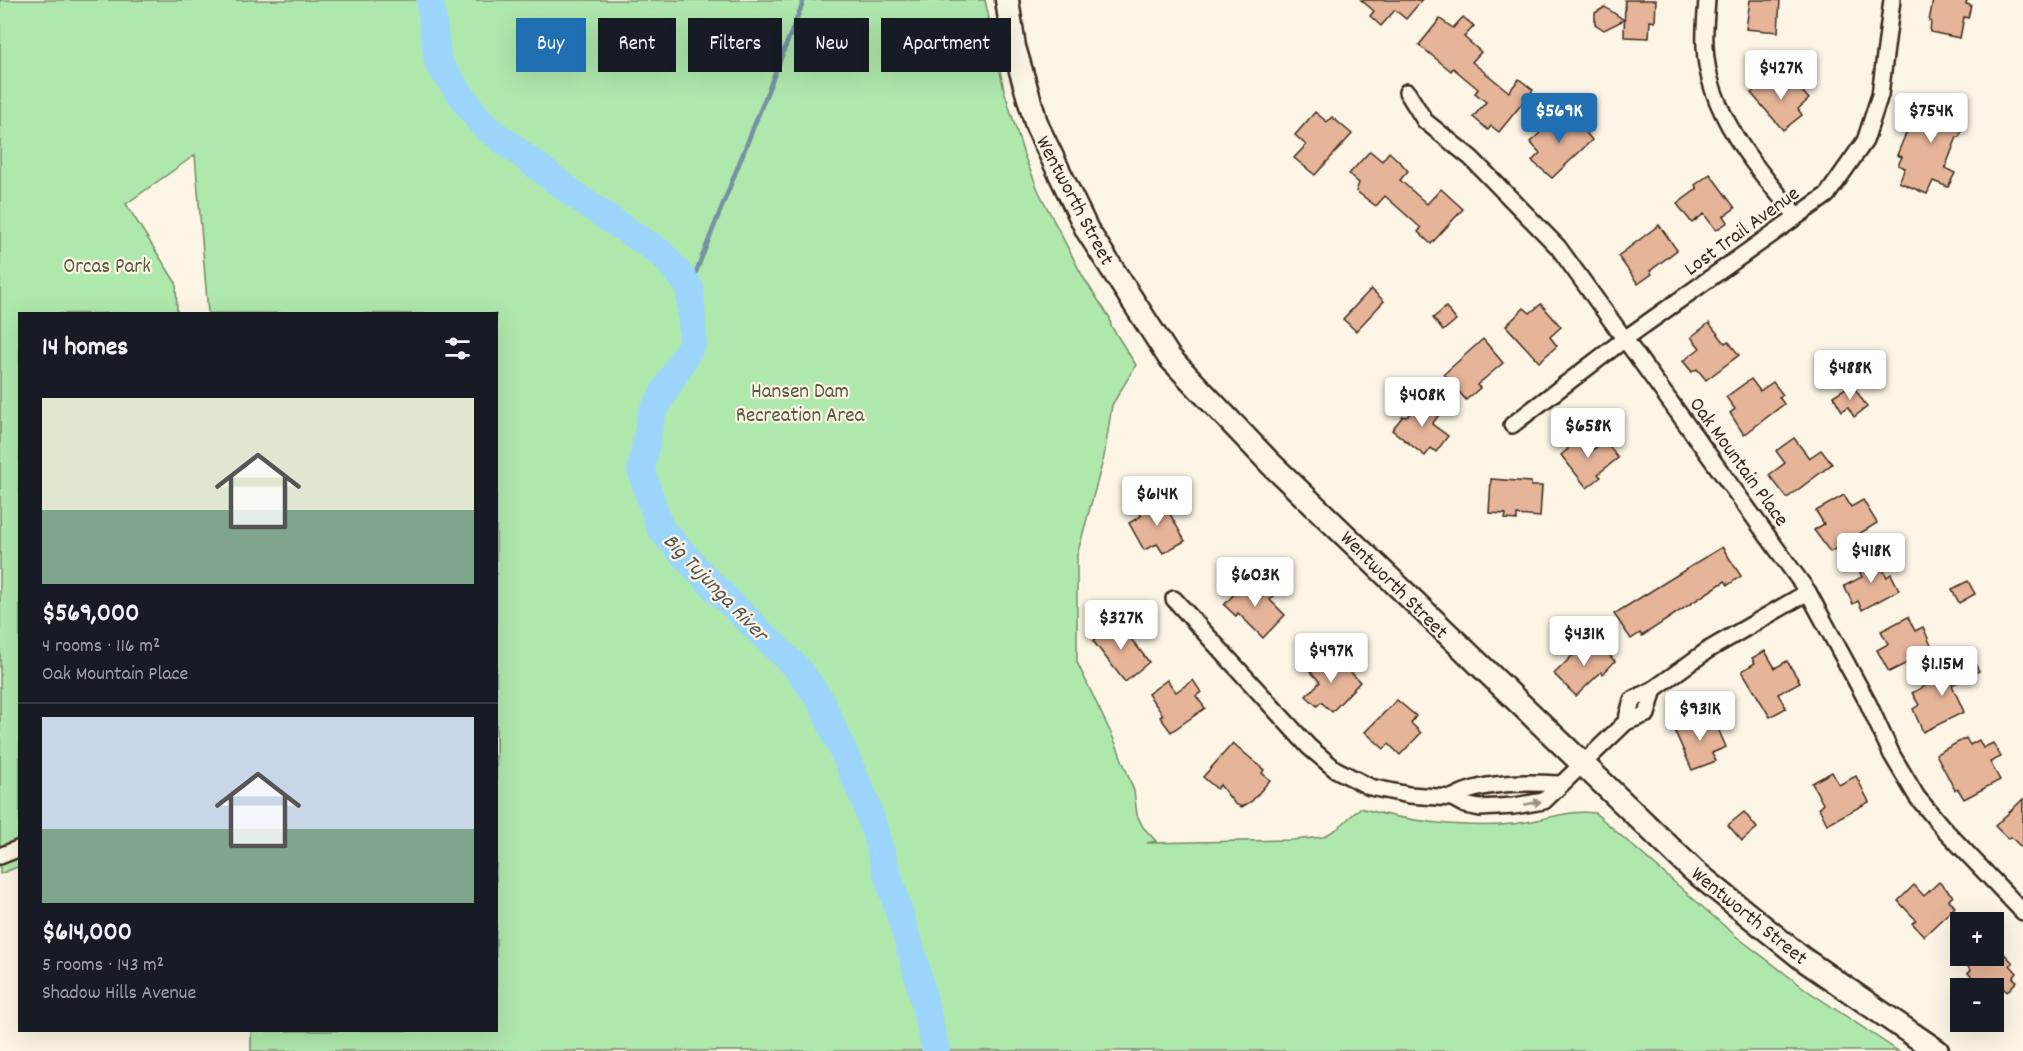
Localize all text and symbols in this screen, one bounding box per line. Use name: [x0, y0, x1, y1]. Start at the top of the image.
chip: Buy: [516, 18, 586, 72]
chip: Rent: [598, 18, 676, 72]
chip: Filters: [688, 18, 782, 72]
chip: New: [794, 18, 869, 72]
chip: Apartment: [881, 18, 1011, 72]
pin: $427K: [1739, 50, 1823, 101]
text: $427K: [1759, 55, 1803, 83]
pin: $569K: [1517, 93, 1601, 144]
pin: $754K: [1889, 93, 1973, 144]
text: $569K: [1535, 98, 1583, 126]
text: $754K: [1909, 98, 1953, 126]
street label: Wentworth Street: [1027, 131, 1120, 272]
street label: Lost Trail Avenue: [1679, 180, 1807, 285]
park label: Orcas Park: [63, 253, 151, 283]
text: 14 homes: [42, 330, 128, 367]
icon: filters: [441, 332, 474, 365]
pin: $488K: [1808, 350, 1892, 401]
text: $488K: [1828, 355, 1872, 383]
pin: $408K: [1380, 377, 1464, 428]
park label: Hansen Dam Recreation Area: [736, 378, 865, 432]
text: $408K: [1399, 382, 1445, 410]
street label: Oak Mountain Place: [1680, 392, 1795, 534]
pin: $658K: [1546, 408, 1630, 459]
text: $658K: [1565, 413, 1611, 441]
icon: home: [204, 437, 312, 545]
pin: $614K: [1115, 476, 1199, 527]
text: $614K: [1136, 481, 1178, 509]
street label: Wentworth Street: [1332, 525, 1454, 647]
water label: Big Tujunga River: [655, 527, 776, 651]
pin: $418K: [1829, 533, 1913, 584]
text: $418K: [1851, 538, 1891, 566]
pin: $603K: [1213, 557, 1297, 608]
text: $603K: [1231, 562, 1279, 590]
text: $569,000: [42, 596, 139, 633]
pin: $327K: [1079, 600, 1163, 651]
text: $327K: [1099, 605, 1143, 633]
pin: $431K: [1542, 616, 1626, 667]
text: $431K: [1564, 621, 1604, 649]
text: 4 rooms · 116 m²: [42, 633, 160, 661]
pin: $497K: [1289, 633, 1373, 684]
text: $497K: [1309, 638, 1353, 666]
pin: $1.15M: [1893, 646, 1991, 697]
text: $1.15M: [1920, 651, 1964, 679]
text: Oak Mountain Place: [42, 661, 188, 689]
pin: $931K: [1658, 691, 1742, 742]
text: $931K: [1679, 696, 1721, 724]
icon: home: [204, 756, 312, 864]
one-way arrow: [1524, 798, 1543, 807]
street label: Wentworth Street: [1683, 861, 1813, 974]
map controls: [1950, 912, 2004, 1032]
button: +: [1950, 912, 2004, 966]
text: $614,000: [42, 915, 132, 952]
text: 5 rooms · 143 m²: [42, 952, 164, 980]
button: −: [1950, 978, 2004, 1032]
text: Shadow Hills Avenue: [42, 980, 196, 1008]

